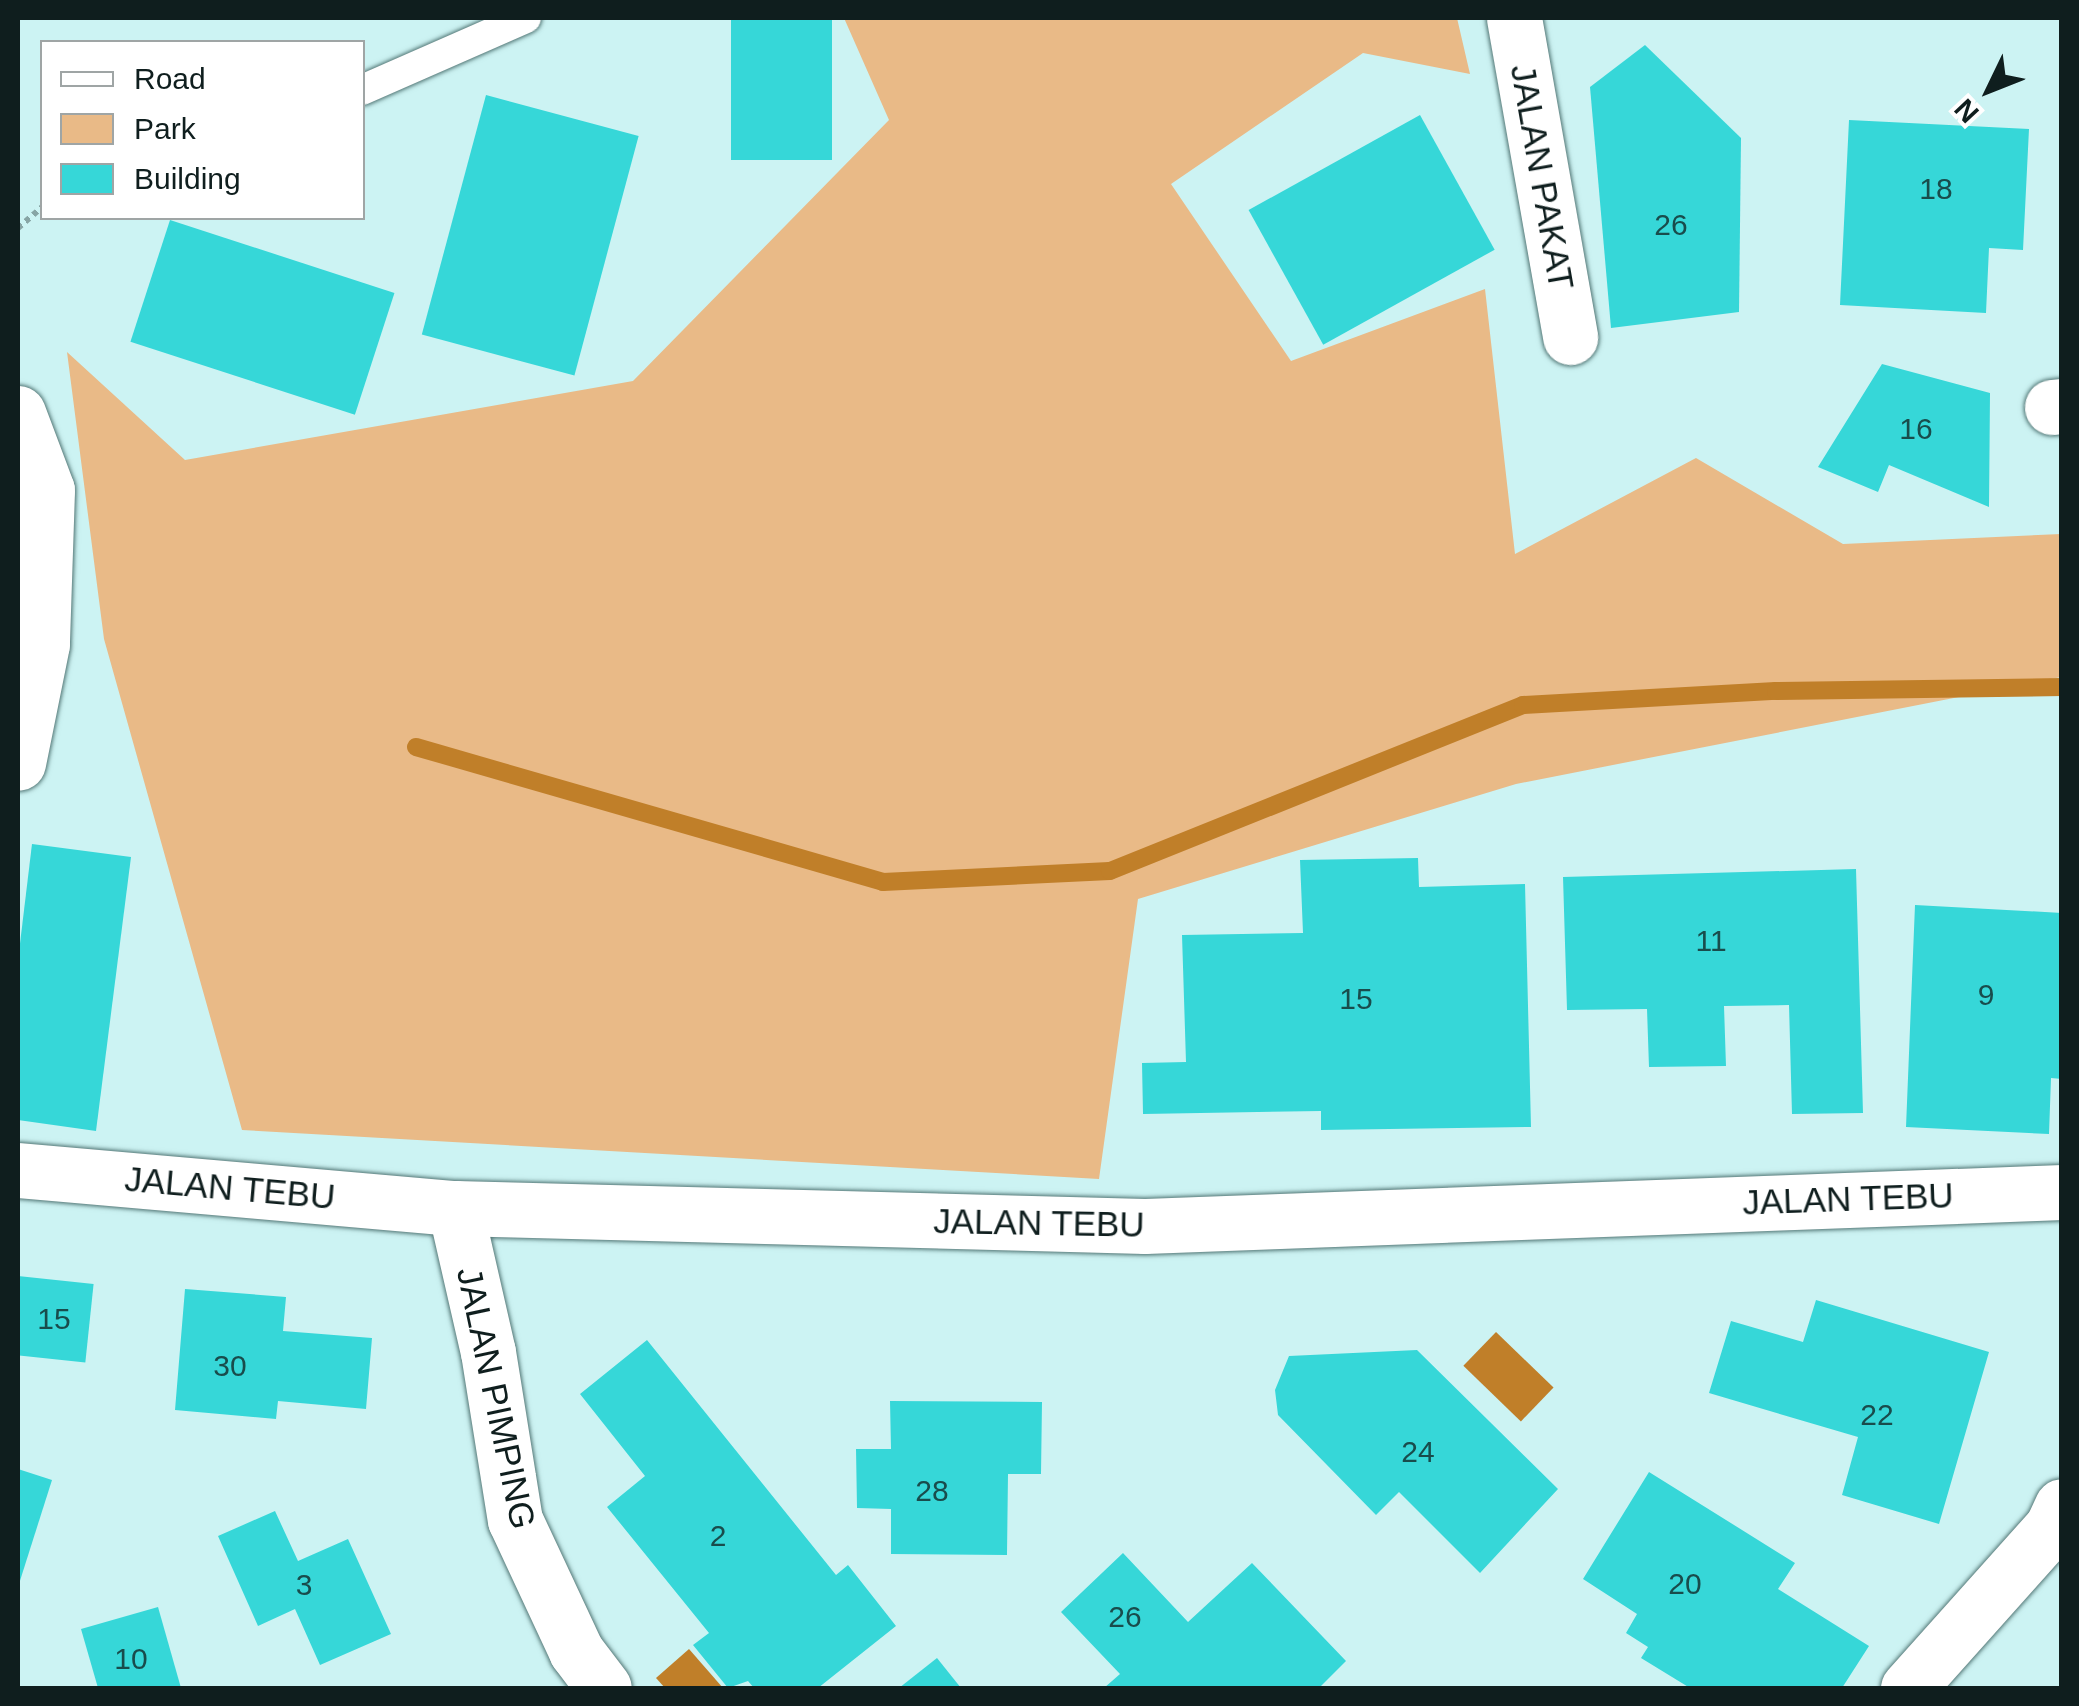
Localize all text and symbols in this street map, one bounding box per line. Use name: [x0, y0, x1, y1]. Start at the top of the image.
legend: [40, 40, 365, 220]
north arrow: [1939, 40, 2039, 140]
street label: JALAN PAKAT: [1502, 61, 1582, 293]
text: Road: [134, 62, 206, 95]
text: N: [1948, 93, 1985, 129]
text: Park: [134, 112, 196, 145]
text: Building: [134, 162, 241, 195]
house number: 18: [1919, 171, 1953, 207]
house number: 26: [1654, 207, 1688, 243]
house number: 16: [1899, 411, 1933, 447]
house number: 11: [1695, 923, 1727, 959]
house number: 9: [1978, 977, 1994, 1013]
house number: 15: [1339, 981, 1373, 1017]
street label: JALAN TEBU: [123, 1158, 337, 1218]
street label: JALAN TEBU: [1741, 1174, 1955, 1224]
street label: JALAN TEBU: [933, 1200, 1145, 1246]
street label: JALAN PIMPING: [448, 1263, 544, 1533]
house number: 15: [37, 1301, 71, 1337]
house number: 30: [213, 1348, 247, 1384]
house number: 22: [1860, 1397, 1894, 1433]
house number: 24: [1401, 1434, 1435, 1470]
house number: 28: [915, 1473, 949, 1509]
house number: 2: [710, 1518, 726, 1554]
house number: 20: [1668, 1566, 1702, 1602]
house number: 3: [296, 1567, 312, 1603]
house number: 26: [1108, 1599, 1142, 1635]
house number: 10: [114, 1641, 148, 1677]

